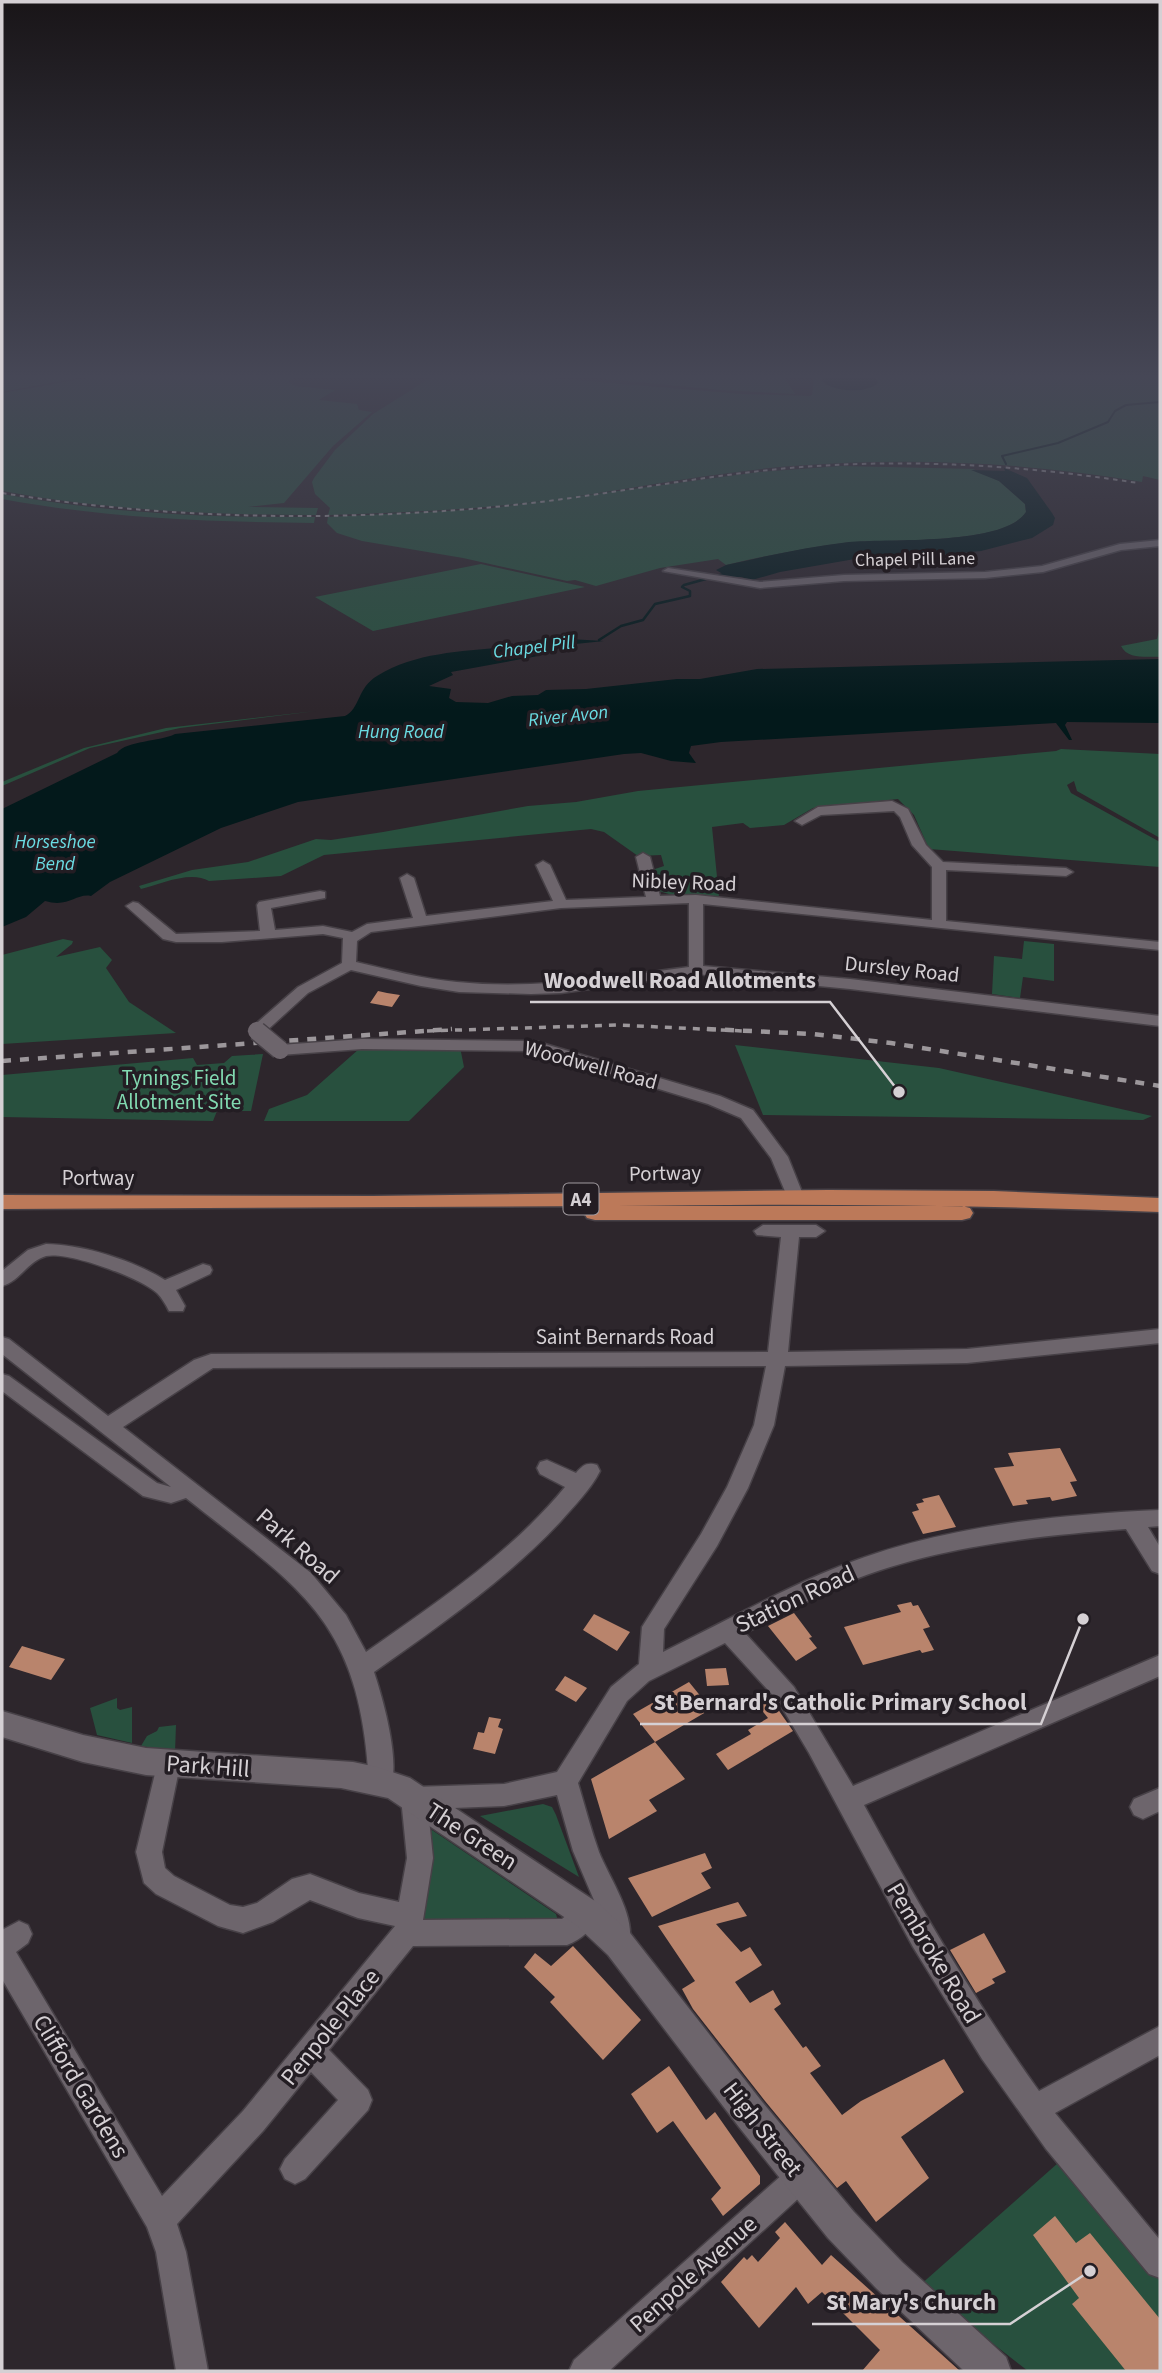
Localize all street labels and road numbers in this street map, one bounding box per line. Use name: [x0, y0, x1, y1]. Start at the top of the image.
street label: Chapel Pill Lane: [855, 546, 975, 573]
street label: Nibley Road: [631, 865, 737, 899]
street label: Dursley Road: [843, 948, 961, 990]
street label: Woodwell Road: [521, 1033, 661, 1097]
street label: Portway: [629, 1157, 702, 1189]
street label: Portway: [62, 1163, 134, 1193]
road number: A4: [564, 1184, 598, 1214]
street label: Saint Bernards Road: [536, 1322, 714, 1352]
street label: Park Road: [248, 1500, 347, 1593]
street label: Station Road: [730, 1557, 861, 1642]
street label: Park Hill: [165, 1746, 251, 1787]
street label: The Green: [419, 1794, 524, 1879]
street label: Pembroke Road: [878, 1876, 989, 2030]
street label: Penpole Place: [272, 1961, 388, 2093]
street label: Clifford Gardens: [24, 2008, 137, 2165]
street label: High Street: [714, 2075, 811, 2184]
street label: Penpole Avenue: [622, 2207, 765, 2341]

